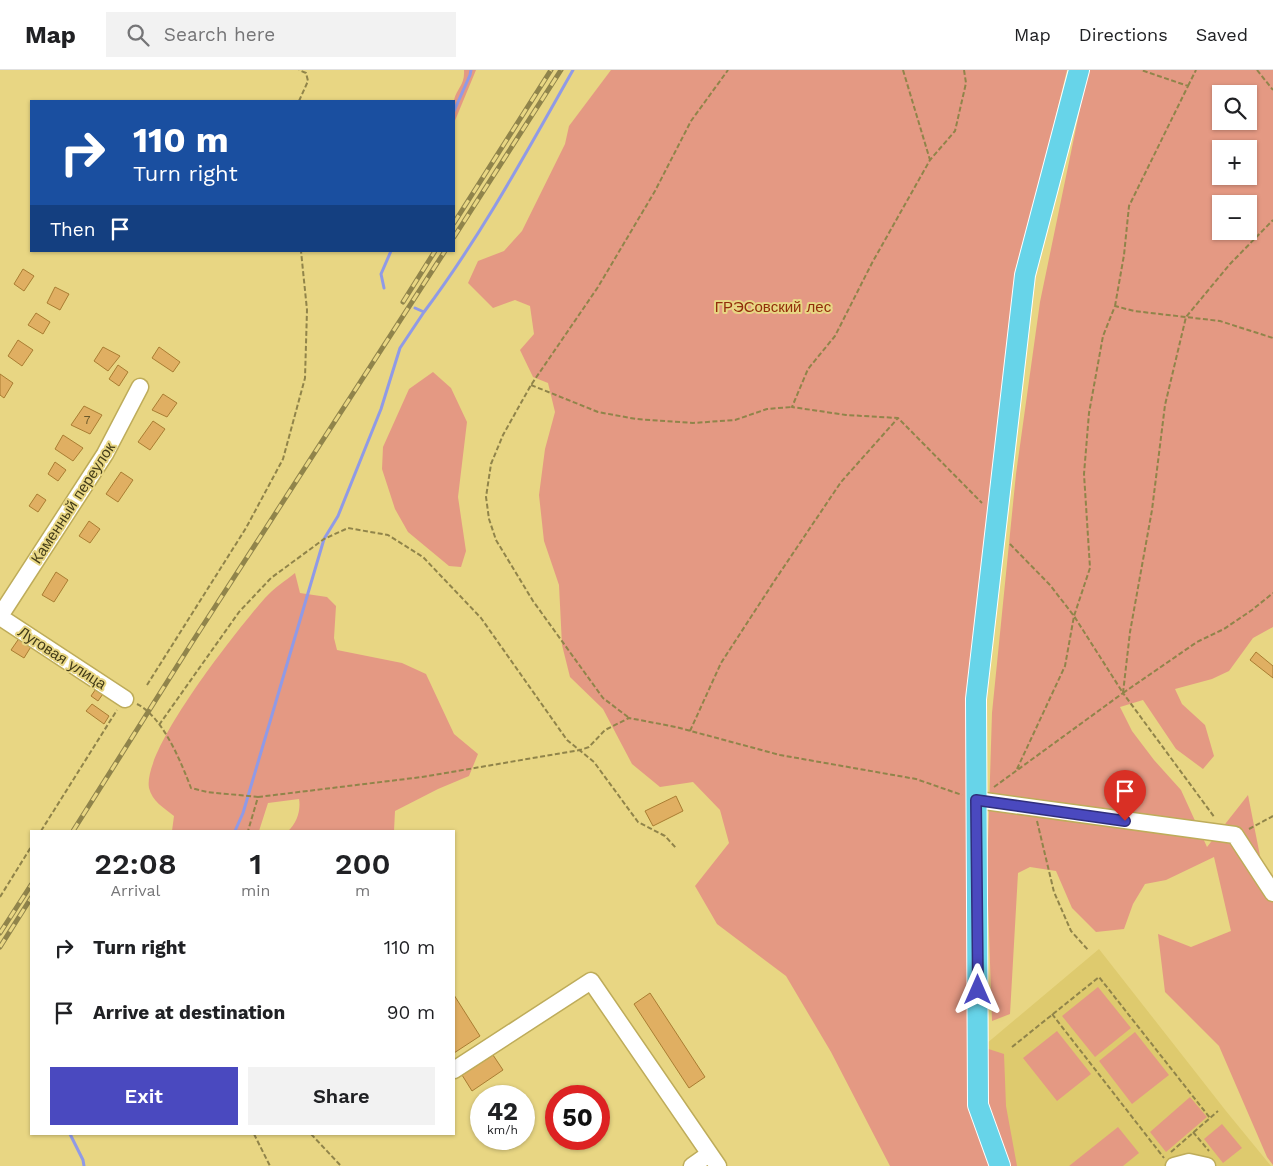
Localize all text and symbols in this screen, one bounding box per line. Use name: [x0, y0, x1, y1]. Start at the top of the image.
search box: [106, 12, 456, 57]
text: Map: [25, 21, 76, 49]
icon: search: [124, 21, 152, 49]
text: Search here: [164, 23, 275, 46]
text: Map: [1014, 24, 1051, 45]
text: Directions: [1079, 24, 1168, 45]
text: Saved: [1196, 24, 1248, 45]
map controls: [1212, 85, 1257, 240]
button: search: [1212, 85, 1257, 130]
text: 110 m: [133, 119, 229, 161]
icon: right: [50, 120, 115, 185]
button: +: [1212, 140, 1257, 185]
text: Turn right: [133, 161, 238, 186]
button: −: [1212, 195, 1257, 240]
icon: arrive: [106, 215, 134, 243]
text: Then: [50, 218, 96, 241]
park label: ГРЭСовский лес: [715, 298, 832, 316]
house number: 7: [84, 413, 91, 427]
street label: Каменный переулок: [27, 439, 119, 567]
street label: Луговая улица: [14, 623, 110, 694]
pin: [1104, 770, 1146, 821]
icon: arrive: [1111, 777, 1139, 805]
text: 22:08: [94, 846, 177, 881]
text: 1: [249, 846, 262, 881]
text: 200: [335, 846, 391, 881]
text: Arrival: [111, 881, 160, 900]
text: min: [241, 881, 270, 900]
text: m: [355, 881, 370, 900]
icon: right: [50, 934, 78, 962]
text: Turn right: [93, 936, 186, 959]
text: 110 m: [384, 936, 435, 959]
position arrow: [951, 963, 1003, 1015]
icon: arrive: [50, 999, 78, 1027]
text: Arrive at destination: [93, 1001, 285, 1024]
text: 90 m: [387, 1001, 435, 1024]
button: Exit: [50, 1067, 238, 1125]
button: Share: [248, 1067, 435, 1125]
speed limit sign: 50: [545, 1085, 610, 1150]
text: 42: [487, 1097, 518, 1126]
text: km/h: [487, 1123, 518, 1137]

